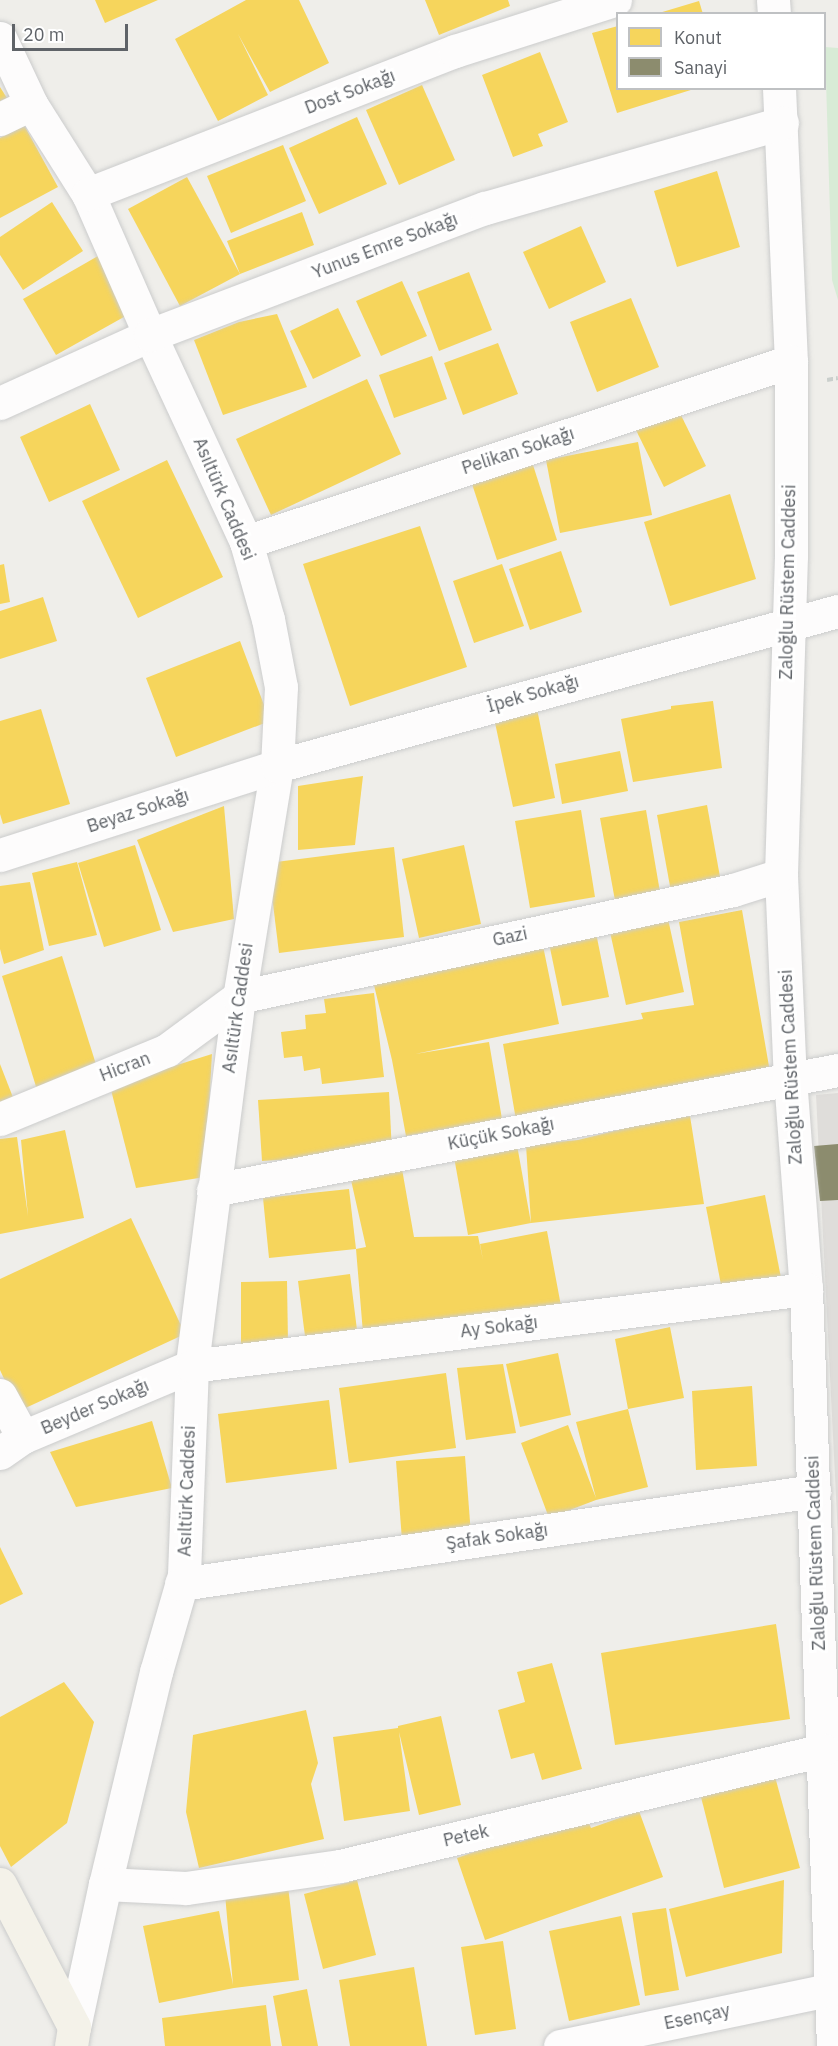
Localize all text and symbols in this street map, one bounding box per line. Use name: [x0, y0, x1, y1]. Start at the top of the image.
scale bar: [15, 12, 130, 50]
legend: [616, 12, 826, 90]
text: 20 m: [23, 23, 65, 46]
text: Konut: [674, 26, 722, 49]
text: Sanayi: [674, 56, 727, 79]
street label: Dost Sokağı: [302, 65, 398, 119]
street label: Yunus Emre Sokağı: [309, 208, 461, 284]
street label: Pelikan Sokağı: [459, 423, 577, 479]
street label: Asıltürk Caddesi: [188, 434, 260, 564]
street label: Zaloğlu Rüstem Caddesi: [775, 484, 801, 680]
street label: İpek Sokağı: [484, 671, 582, 717]
street label: Beyaz Sokağı: [84, 784, 192, 838]
street label: Gazi: [491, 923, 529, 951]
street label: Asıltürk Caddesi: [218, 941, 258, 1075]
street label: Zaloğlu Rüstem Caddesi: [775, 969, 807, 1165]
street label: Hicran: [97, 1047, 153, 1087]
street label: Küçük Sokağı: [446, 1113, 556, 1155]
street label: Ay Sokağı: [459, 1312, 539, 1342]
street label: Beyder Sokağı: [38, 1375, 152, 1439]
street label: Asıltürk Caddesi: [174, 1425, 200, 1557]
street label: Zaloğlu Rüstem Caddesi: [802, 1455, 830, 1651]
street label: Şafak Sokağı: [445, 1519, 549, 1555]
street label: Petek: [441, 1820, 491, 1852]
street label: Esençay: [662, 1999, 732, 2035]

